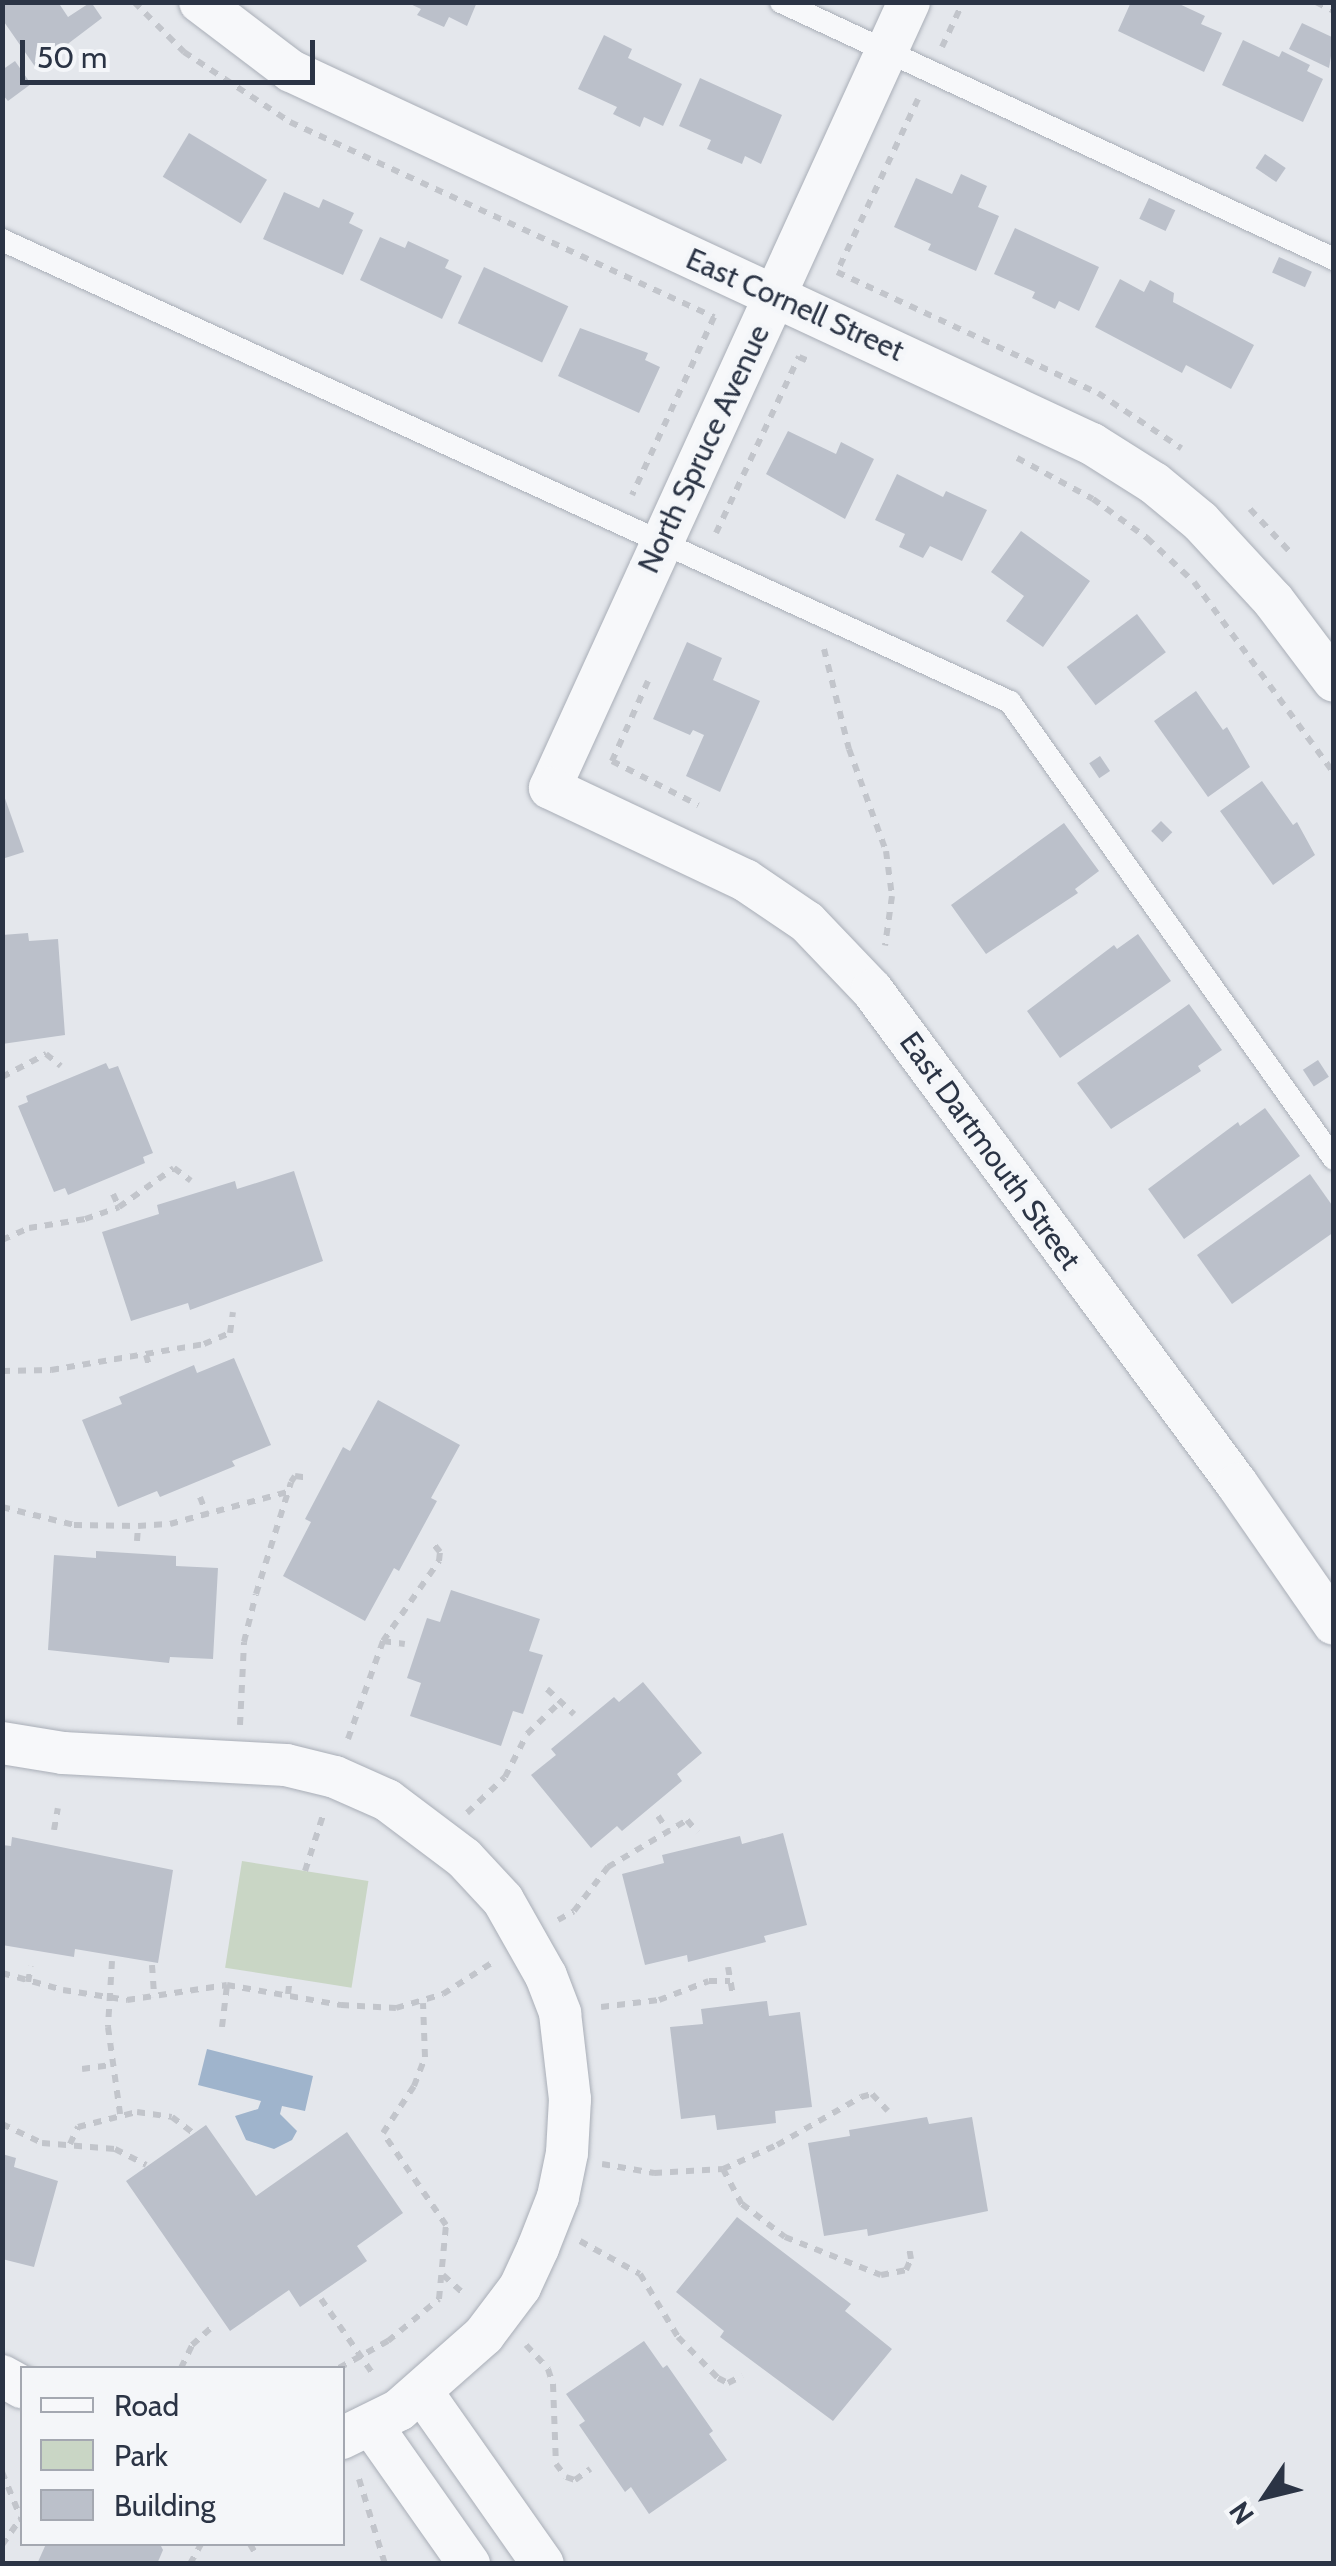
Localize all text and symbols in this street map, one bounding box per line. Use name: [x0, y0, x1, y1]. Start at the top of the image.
scale bar: [25, 20, 320, 82]
text: 50 m: [37, 39, 107, 76]
street label: East Cornell Street: [681, 241, 909, 369]
street label: North Spruce Avenue: [631, 319, 777, 579]
street label: East Dartmouth Street: [892, 1025, 1088, 1277]
legend: [20, 2366, 345, 2546]
text: Road: [114, 2387, 179, 2424]
text: Park: [114, 2437, 168, 2474]
north arrow: [1216, 2446, 1316, 2546]
text: Building: [114, 2487, 216, 2524]
text: N: [1222, 2495, 1261, 2531]

